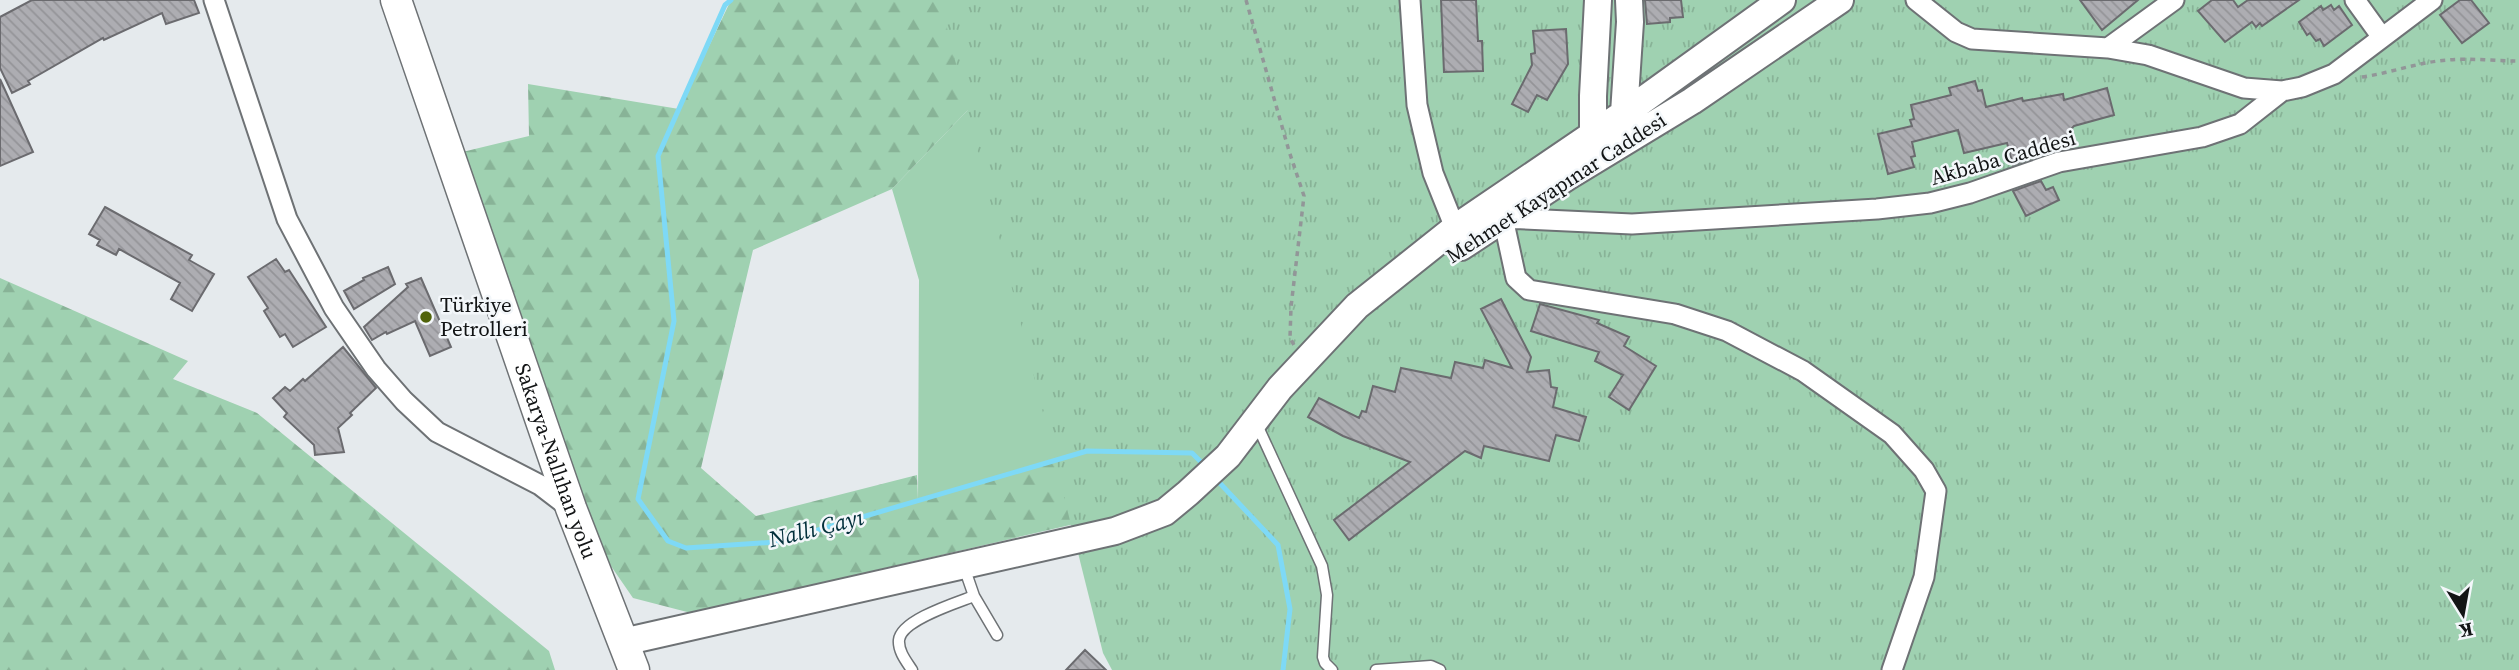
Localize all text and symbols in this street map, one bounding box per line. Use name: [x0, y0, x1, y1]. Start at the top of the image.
street label: Mehmet Kayapınar Caddesi: [1440, 105, 1672, 270]
street label: Akbaba Caddesi: [1927, 123, 2079, 192]
place label: Türkiye Petrolleri: [440, 290, 528, 343]
marker: Türkiye Petrolleri: [418, 309, 434, 325]
street label: Sakarya-Nallıhan yolu: [508, 359, 604, 563]
water label: Nallı Çayı: [764, 501, 867, 555]
north arrow: [2428, 579, 2498, 649]
text: K: [2457, 617, 2475, 645]

